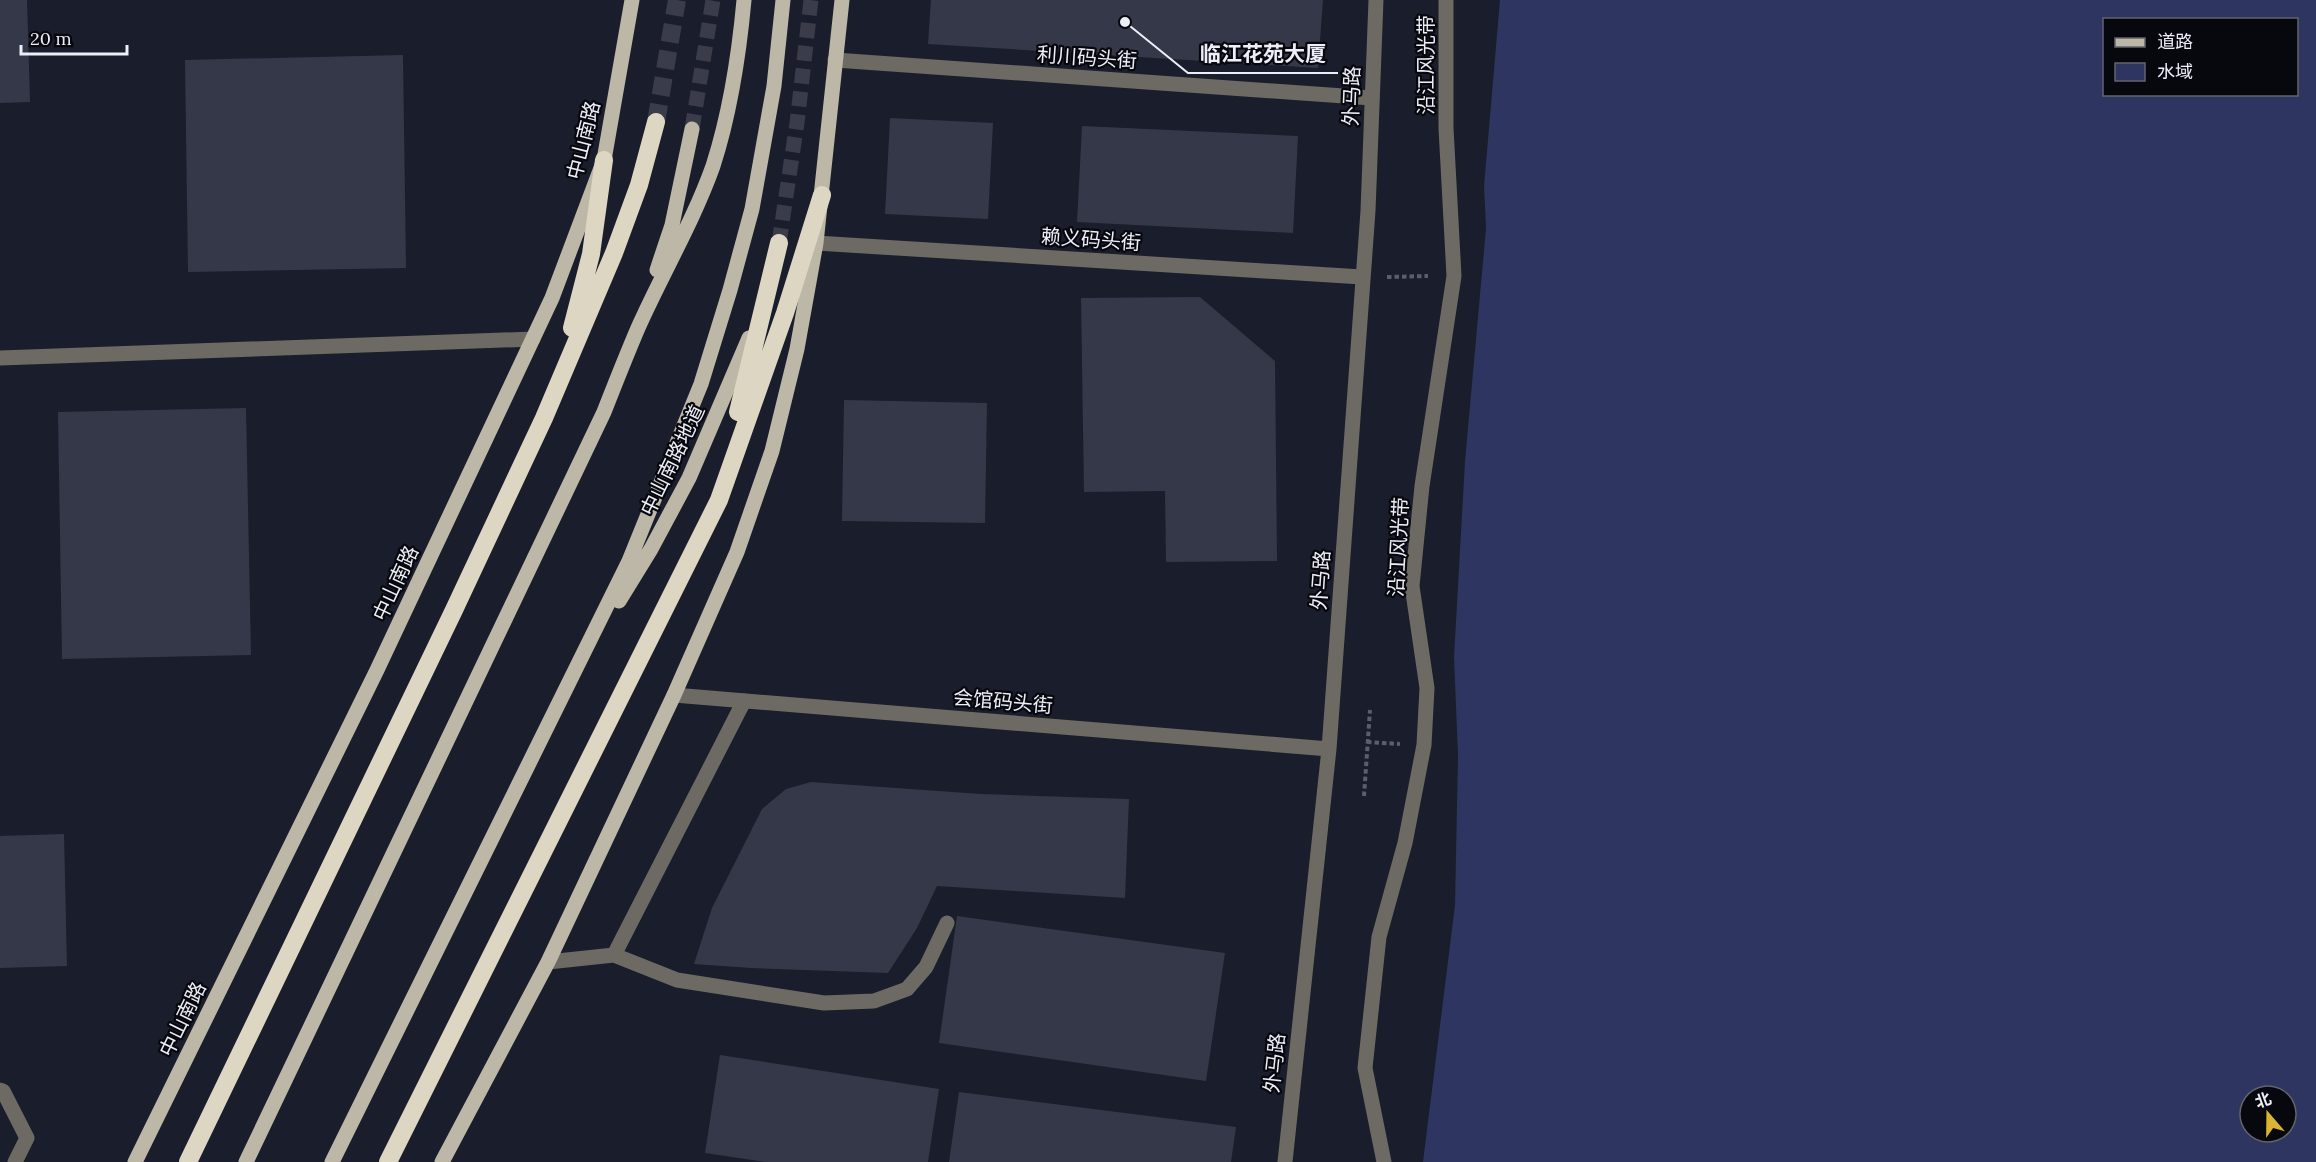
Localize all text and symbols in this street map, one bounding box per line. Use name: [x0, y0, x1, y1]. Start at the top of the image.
street label: 沿江风光带: [1413, 15, 1438, 115]
scale bar: [21, 18, 128, 56]
legend: [2103, 18, 2298, 96]
text: 20 m: [30, 27, 72, 50]
text: 道路: [2157, 30, 2193, 53]
callout: 临江花苑大厦: [1188, 34, 1338, 73]
text: 临江花苑大厦: [1200, 40, 1326, 67]
street label: 利川码头街: [1036, 41, 1138, 73]
text: 水域: [2157, 60, 2193, 83]
street label: 外马路: [1337, 66, 1365, 126]
street label: 中山南路: [561, 98, 605, 182]
street label: 赖义码头街: [1040, 223, 1142, 255]
street label: 中山南路地道: [634, 401, 710, 519]
street label: 沿江风光带: [1383, 496, 1413, 598]
street label: 中山南路: [367, 541, 423, 625]
street label: 外马路: [1305, 549, 1335, 611]
street label: 会馆码头街: [952, 684, 1054, 718]
street label: 中山南路: [153, 978, 211, 1060]
street label: 外马路: [1258, 1032, 1290, 1094]
north arrow: [2238, 1084, 2298, 1144]
text: 北: [2252, 1088, 2274, 1112]

